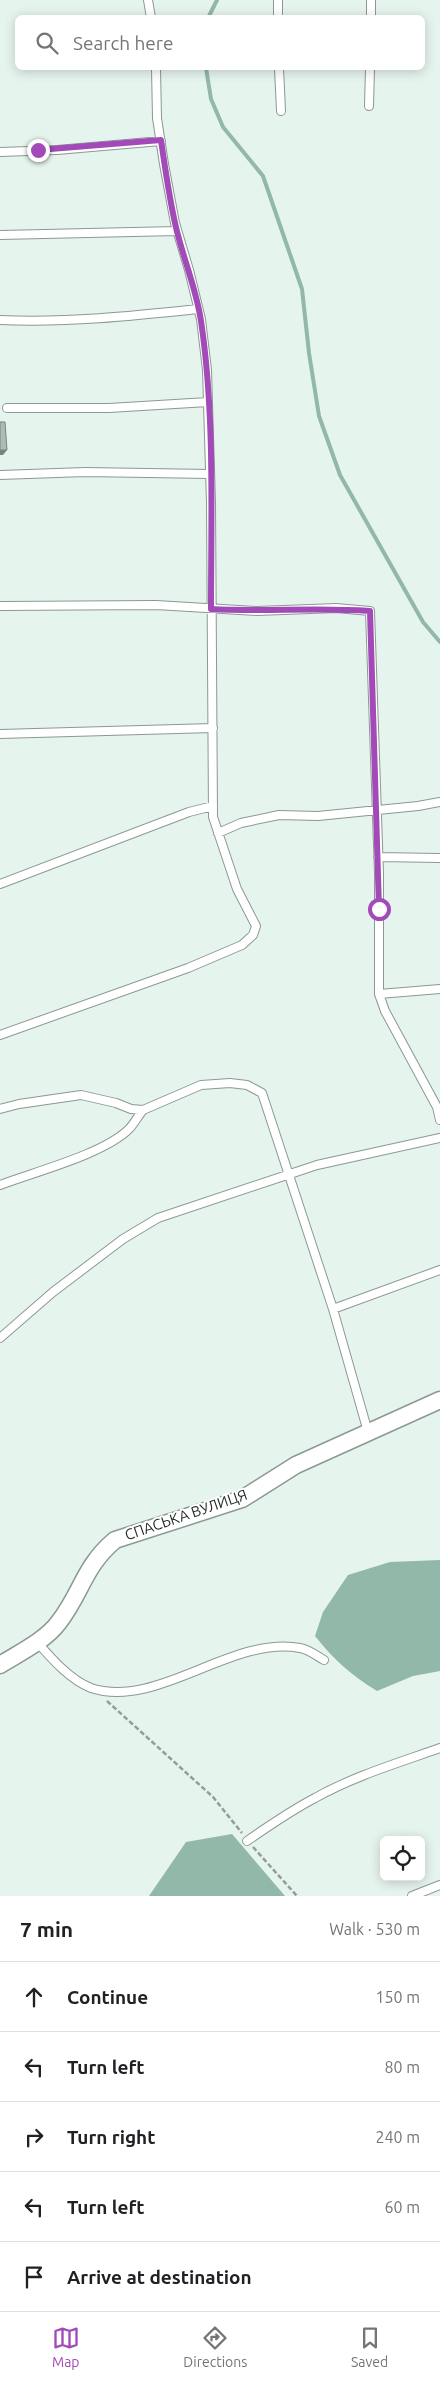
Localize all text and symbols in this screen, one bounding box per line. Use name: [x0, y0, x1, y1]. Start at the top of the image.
search box: [15, 15, 425, 70]
icon: search: [33, 29, 61, 57]
text: Search here: [73, 32, 173, 54]
route end: [27, 139, 50, 162]
route start: [368, 898, 391, 921]
street label: СПАСЬКА ВУЛИЦЯ: [122, 1486, 249, 1543]
map controls: [380, 1836, 425, 1881]
button: locate: [380, 1836, 425, 1881]
text: 7 min: [20, 1917, 73, 1941]
text: Walk · 530 m: [329, 1920, 420, 1938]
icon: ahead: [20, 1983, 48, 2011]
text: Continue: [67, 1986, 148, 2008]
text: 150 m: [375, 1988, 420, 2006]
icon: left: [20, 2053, 48, 2081]
text: Turn left: [67, 2056, 145, 2078]
text: 80 m: [384, 2058, 420, 2076]
icon: right: [20, 2123, 48, 2151]
text: Turn right: [67, 2126, 155, 2148]
text: 240 m: [375, 2128, 420, 2146]
icon: left: [20, 2193, 48, 2221]
text: Turn left: [67, 2196, 145, 2218]
text: 60 m: [384, 2198, 420, 2216]
icon: arrive: [20, 2263, 48, 2291]
text: Arrive at destination: [67, 2266, 252, 2288]
tab: Map: [52, 2324, 80, 2370]
tab: Directions: [183, 2324, 247, 2370]
tab: Saved: [351, 2324, 388, 2370]

